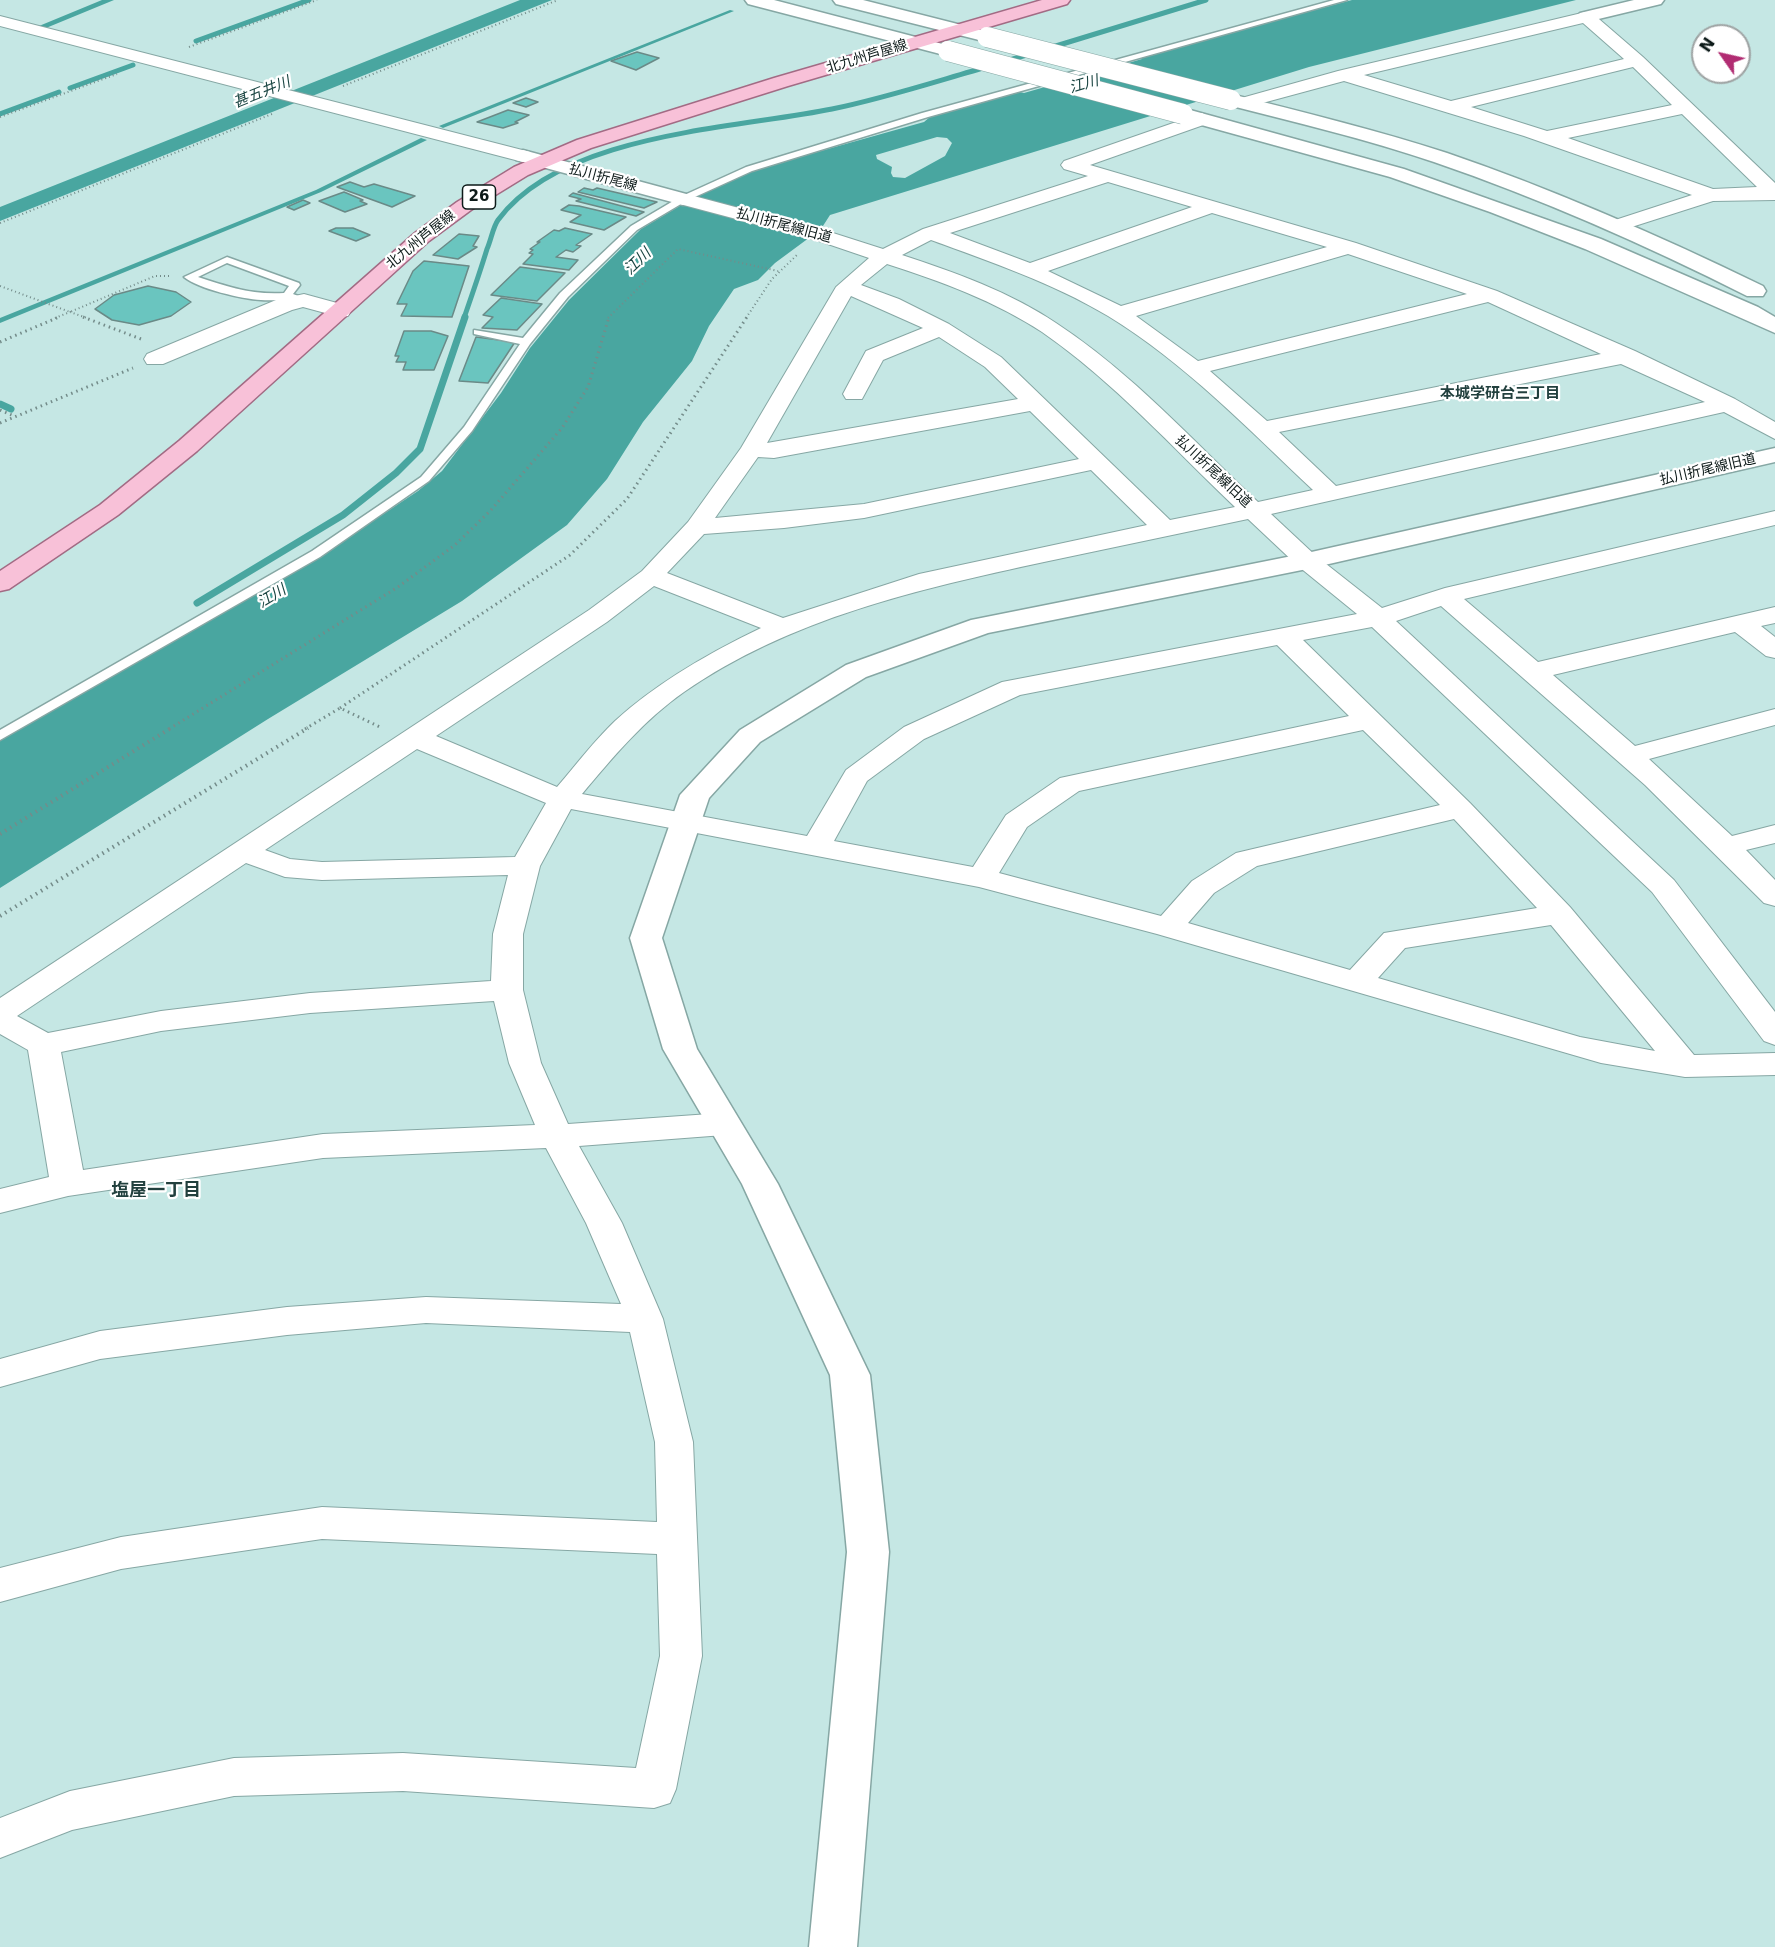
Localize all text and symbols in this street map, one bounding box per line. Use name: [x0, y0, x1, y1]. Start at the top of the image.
north arrow: [1691, 24, 1751, 84]
text: N: [1696, 34, 1719, 56]
street label: 北九州芦屋線: [824, 37, 910, 77]
water label: 江川: [1067, 72, 1101, 98]
water label: 甚五井川: [231, 73, 293, 113]
street label: 払川折尾線: [567, 161, 639, 195]
road number: 26: [462, 185, 496, 209]
street label: 払川折尾線旧道: [734, 205, 834, 247]
street label: 北九州芦屋線: [383, 207, 459, 273]
water label: 江川: [621, 245, 655, 279]
district label: 本城学研台三丁目: [1440, 385, 1560, 403]
street label: 払川折尾線旧道: [1171, 432, 1255, 512]
street label: 払川折尾線旧道: [1658, 451, 1758, 489]
water label: 江川: [255, 582, 289, 612]
district label: 塩屋一丁目: [111, 1180, 201, 1202]

